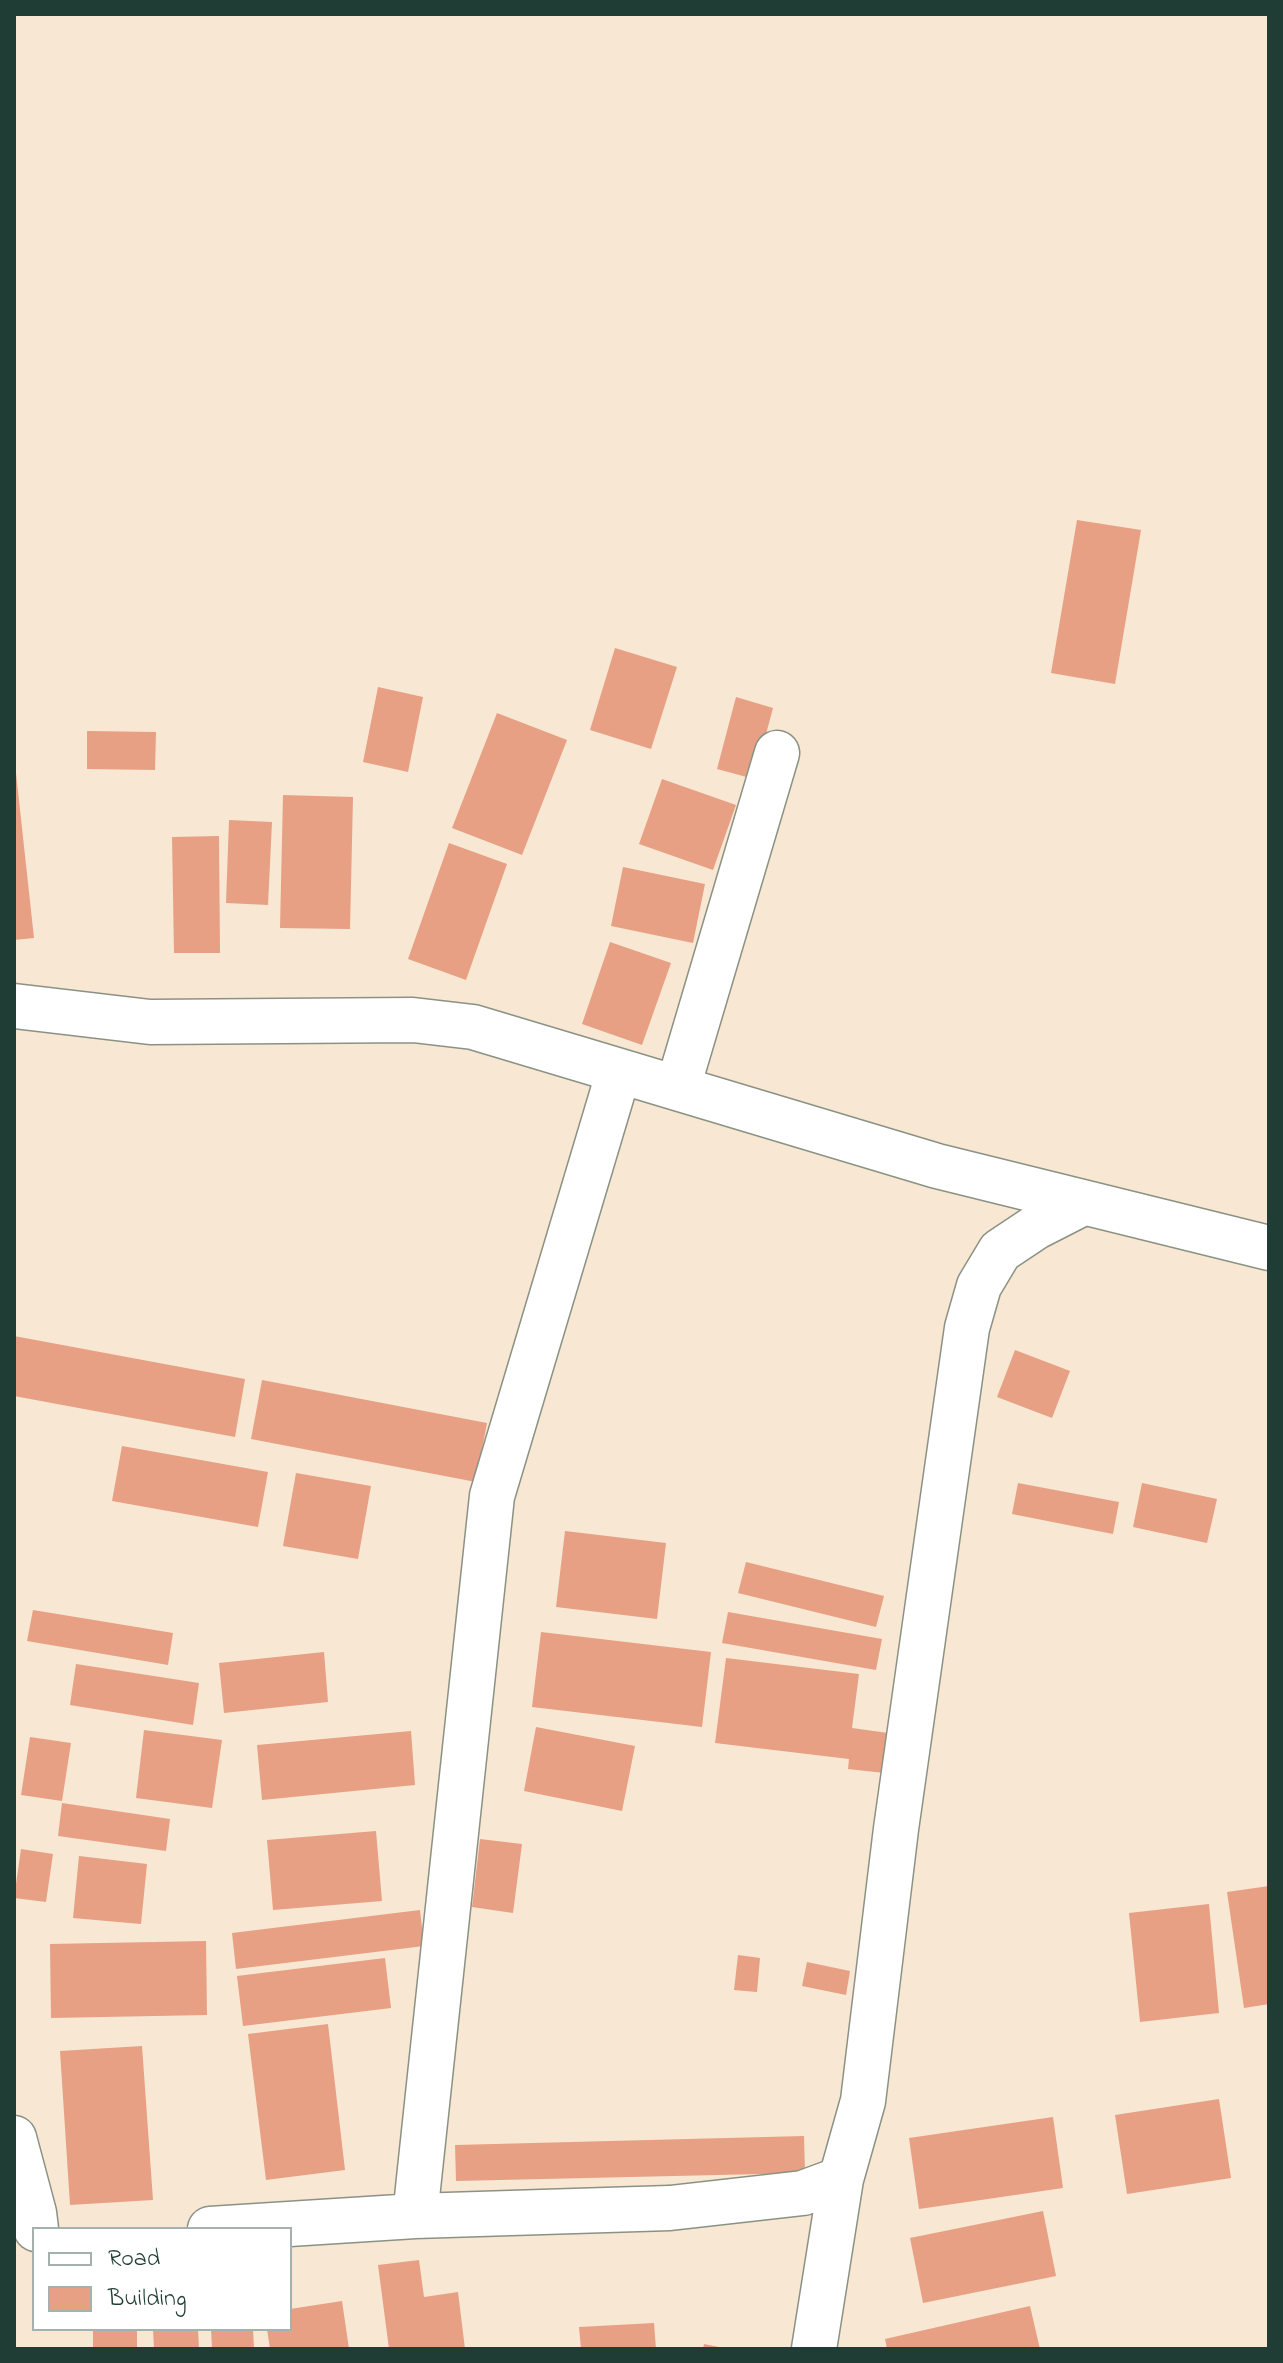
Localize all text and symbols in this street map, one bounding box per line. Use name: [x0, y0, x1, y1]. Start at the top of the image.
legend: [32, 2227, 292, 2331]
text: Road: [108, 2242, 160, 2277]
text: Building: [108, 2282, 187, 2317]

